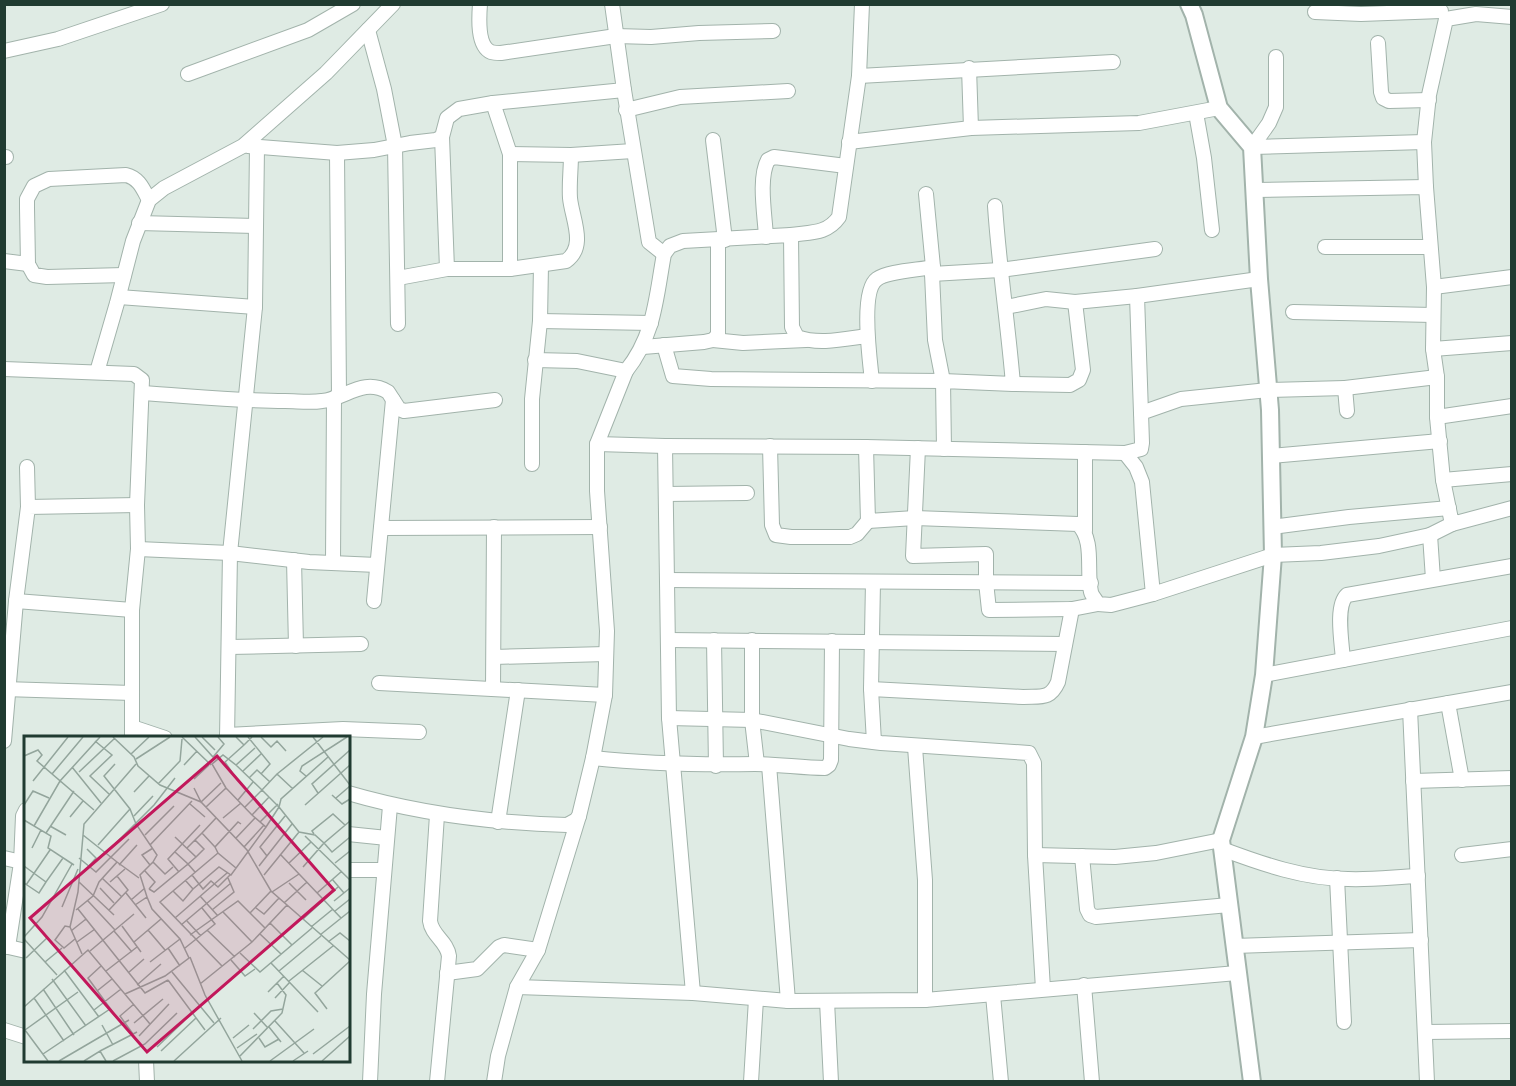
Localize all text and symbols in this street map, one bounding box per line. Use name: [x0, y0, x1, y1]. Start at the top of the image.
inset map: [24, 736, 350, 1062]

